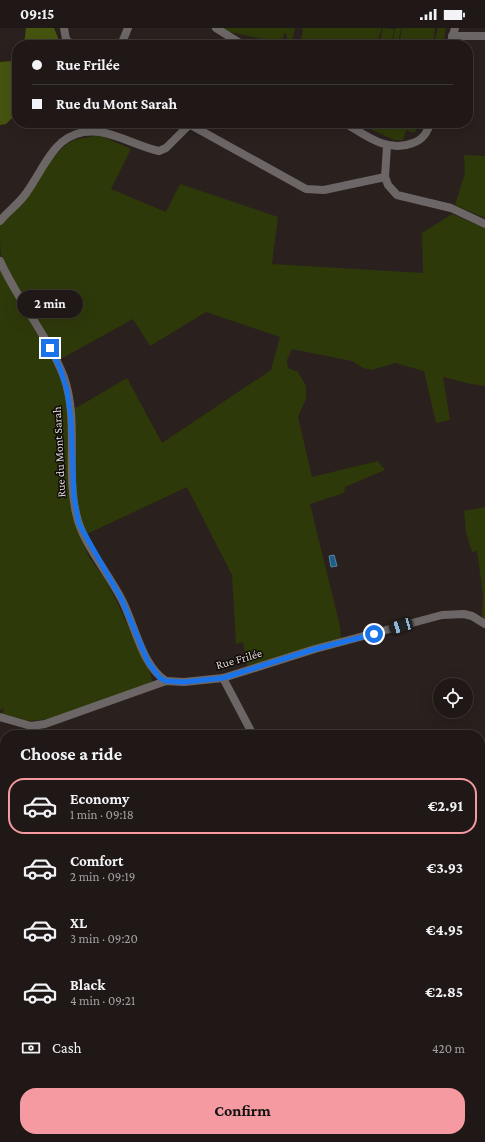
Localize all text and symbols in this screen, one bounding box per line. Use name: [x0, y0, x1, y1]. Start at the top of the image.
text: 09:15: [20, 6, 54, 22]
text: Rue Frilée: [56, 57, 120, 73]
text: Rue du Mont Sarah: [56, 96, 177, 112]
callout: 2 min: [17, 290, 83, 318]
text: 2 min: [34, 296, 66, 311]
route end: [41, 339, 59, 357]
street label: Rue du Mont Sarah: [50, 406, 68, 498]
car: [388, 617, 414, 635]
route start: [365, 625, 383, 643]
street label: Rue Frilée: [214, 646, 264, 672]
map controls: [433, 678, 473, 718]
button: locate: [433, 678, 473, 718]
text: Choose a ride: [20, 744, 122, 764]
icon: car: [22, 788, 58, 824]
text: Economy: [70, 791, 129, 807]
text: €2.91: [428, 798, 463, 814]
text: 1 min · 09:18: [70, 807, 134, 822]
icon: car: [22, 850, 58, 886]
text: Comfort: [70, 853, 124, 869]
text: €3.93: [427, 860, 463, 876]
text: 2 min · 09:19: [70, 869, 135, 884]
icon: car: [22, 912, 58, 948]
text: XL: [70, 915, 87, 931]
text: €4.95: [426, 922, 463, 938]
text: 3 min · 09:20: [70, 931, 138, 946]
icon: car: [22, 974, 58, 1010]
text: Black: [70, 977, 105, 993]
text: €2.85: [425, 984, 463, 1000]
text: 4 min · 09:21: [70, 993, 135, 1008]
icon: cash: [20, 1037, 42, 1059]
text: Cash: [52, 1040, 82, 1056]
text: 420 m: [432, 1041, 465, 1056]
button: Confirm: [20, 1088, 465, 1134]

